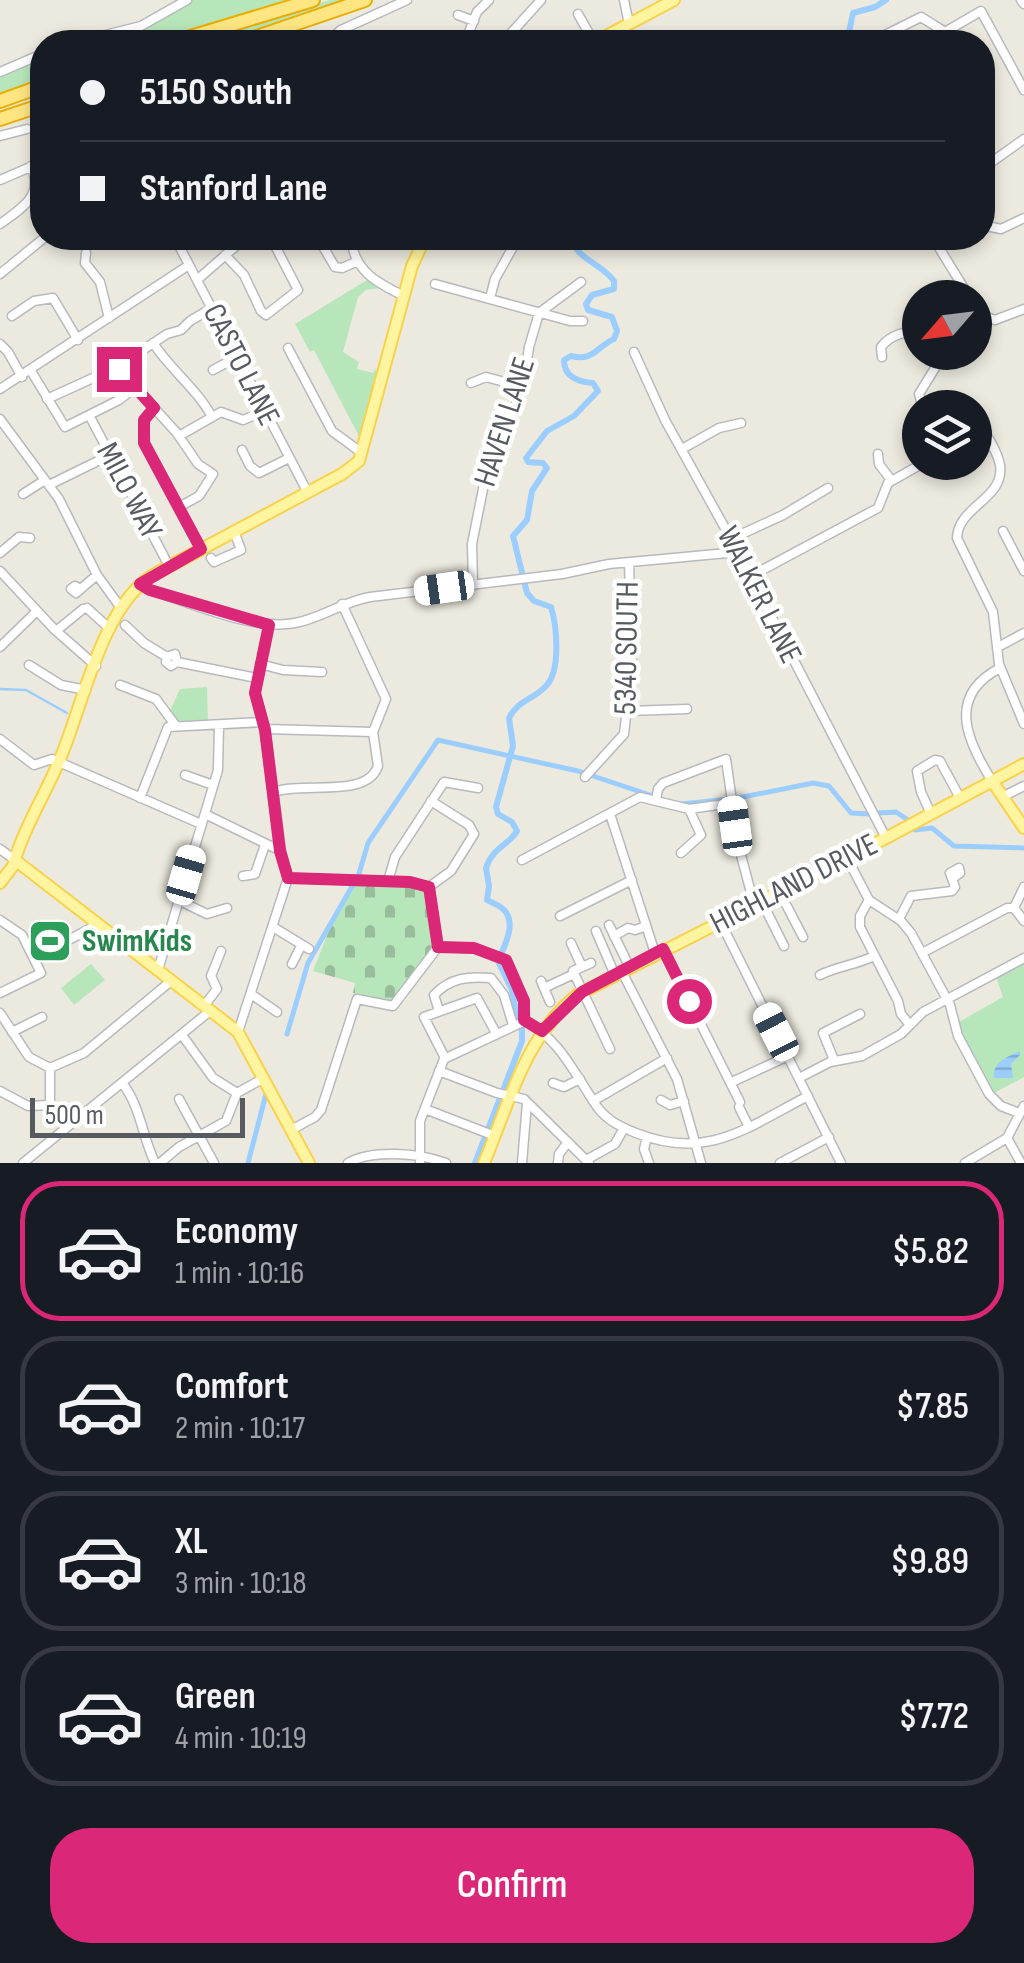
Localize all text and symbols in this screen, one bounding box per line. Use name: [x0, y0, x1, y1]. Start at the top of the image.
text: 5150 South: [140, 70, 292, 115]
text: Stanford Lane: [140, 166, 328, 211]
north arrow: [902, 280, 992, 370]
map controls: [902, 280, 992, 480]
street label: CASTO LANE: [194, 298, 288, 432]
route end: [97, 347, 142, 392]
street label: HAVEN LANE: [466, 353, 544, 491]
button: layers: [902, 390, 992, 480]
street label: MILO WAY: [88, 436, 171, 546]
street label: WALKER LANE: [708, 520, 810, 670]
car: [412, 569, 476, 607]
street label: 5340 SOUTH: [606, 581, 648, 715]
car: [716, 794, 754, 858]
street label: HIGHLAND DRIVE: [704, 825, 884, 943]
car: [163, 842, 209, 908]
sports icon: SwimKids: [27, 918, 73, 964]
place label: SwimKids: [82, 922, 192, 961]
route start: [667, 979, 712, 1024]
car: [749, 998, 803, 1066]
scale bar: [30, 1093, 245, 1138]
text: 500 m: [45, 1099, 104, 1132]
icon: car: [55, 1206, 145, 1296]
text: Economy: [175, 1209, 298, 1254]
text: $5.82: [892, 1229, 969, 1274]
text: 1 min · 10:16: [175, 1254, 304, 1293]
icon: car: [55, 1361, 145, 1451]
text: Comfort: [175, 1364, 289, 1409]
text: $7.85: [896, 1384, 969, 1429]
text: 2 min · 10:17: [175, 1409, 305, 1448]
icon: car: [55, 1516, 145, 1606]
text: XL: [175, 1519, 208, 1564]
text: $9.89: [890, 1539, 969, 1584]
text: 3 min · 10:18: [175, 1564, 307, 1603]
icon: car: [55, 1671, 145, 1761]
text: Green: [175, 1674, 256, 1719]
text: $7.72: [898, 1694, 969, 1739]
text: 4 min · 10:19: [175, 1719, 307, 1758]
button: Confirm: [50, 1828, 974, 1943]

